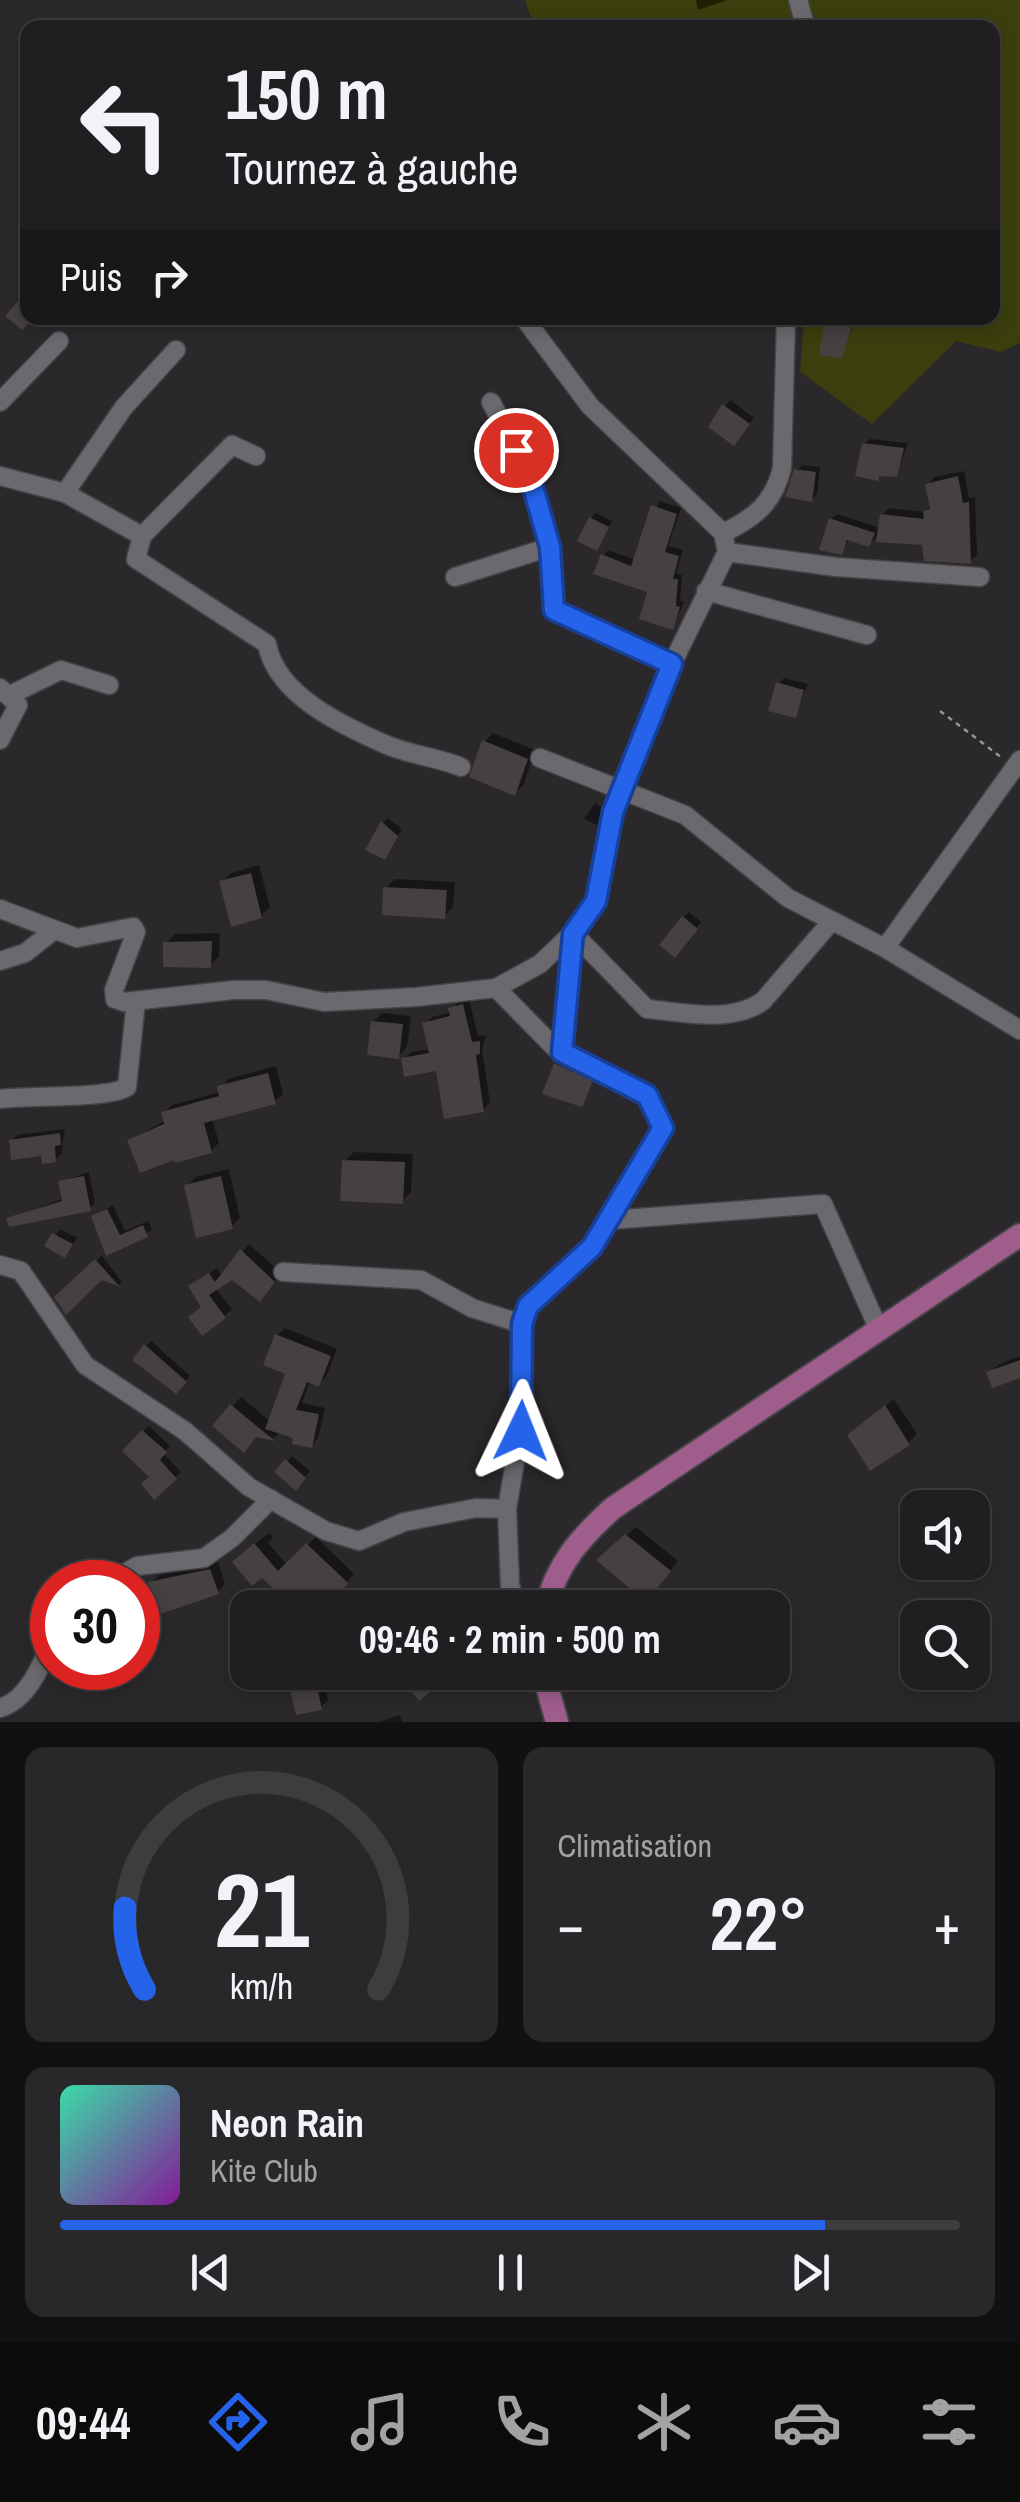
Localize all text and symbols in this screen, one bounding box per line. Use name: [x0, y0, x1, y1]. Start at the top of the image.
text: 150 m: [225, 47, 388, 141]
icon: left: [60, 60, 190, 190]
text: Tournez à gauche: [225, 137, 518, 198]
icon: right: [142, 250, 197, 305]
text: Puis: [60, 252, 122, 303]
pin: [474, 408, 559, 493]
icon: arrive: [489, 423, 544, 478]
position arrow: [469, 1379, 573, 1483]
map controls: [900, 1490, 990, 1690]
button: sound: [900, 1490, 990, 1580]
speed limit sign: 30: [30, 1560, 160, 1690]
button: search: [900, 1600, 990, 1690]
text: 09:46 · 2 min · 500 m: [359, 1614, 661, 1665]
text: Climatisation: [558, 1824, 712, 1867]
text: 21: [214, 1839, 309, 1979]
text: 22°: [710, 1872, 808, 1973]
text: −: [558, 1887, 584, 1961]
text: +: [934, 1887, 960, 1961]
text: km/h: [229, 1962, 293, 2010]
text: Neon Rain: [210, 2098, 364, 2149]
text: Kite Club: [210, 2149, 318, 2192]
icon: previous: [183, 2245, 238, 2300]
icon: pause: [483, 2245, 538, 2300]
icon: next: [783, 2245, 838, 2300]
icon: directions: [203, 2387, 273, 2457]
icon: music: [345, 2387, 415, 2457]
icon: phone: [487, 2387, 557, 2457]
icon: climate: [629, 2387, 699, 2457]
icon: car: [772, 2387, 842, 2457]
icon: filters: [914, 2387, 984, 2457]
text: 09:44: [36, 2392, 130, 2453]

